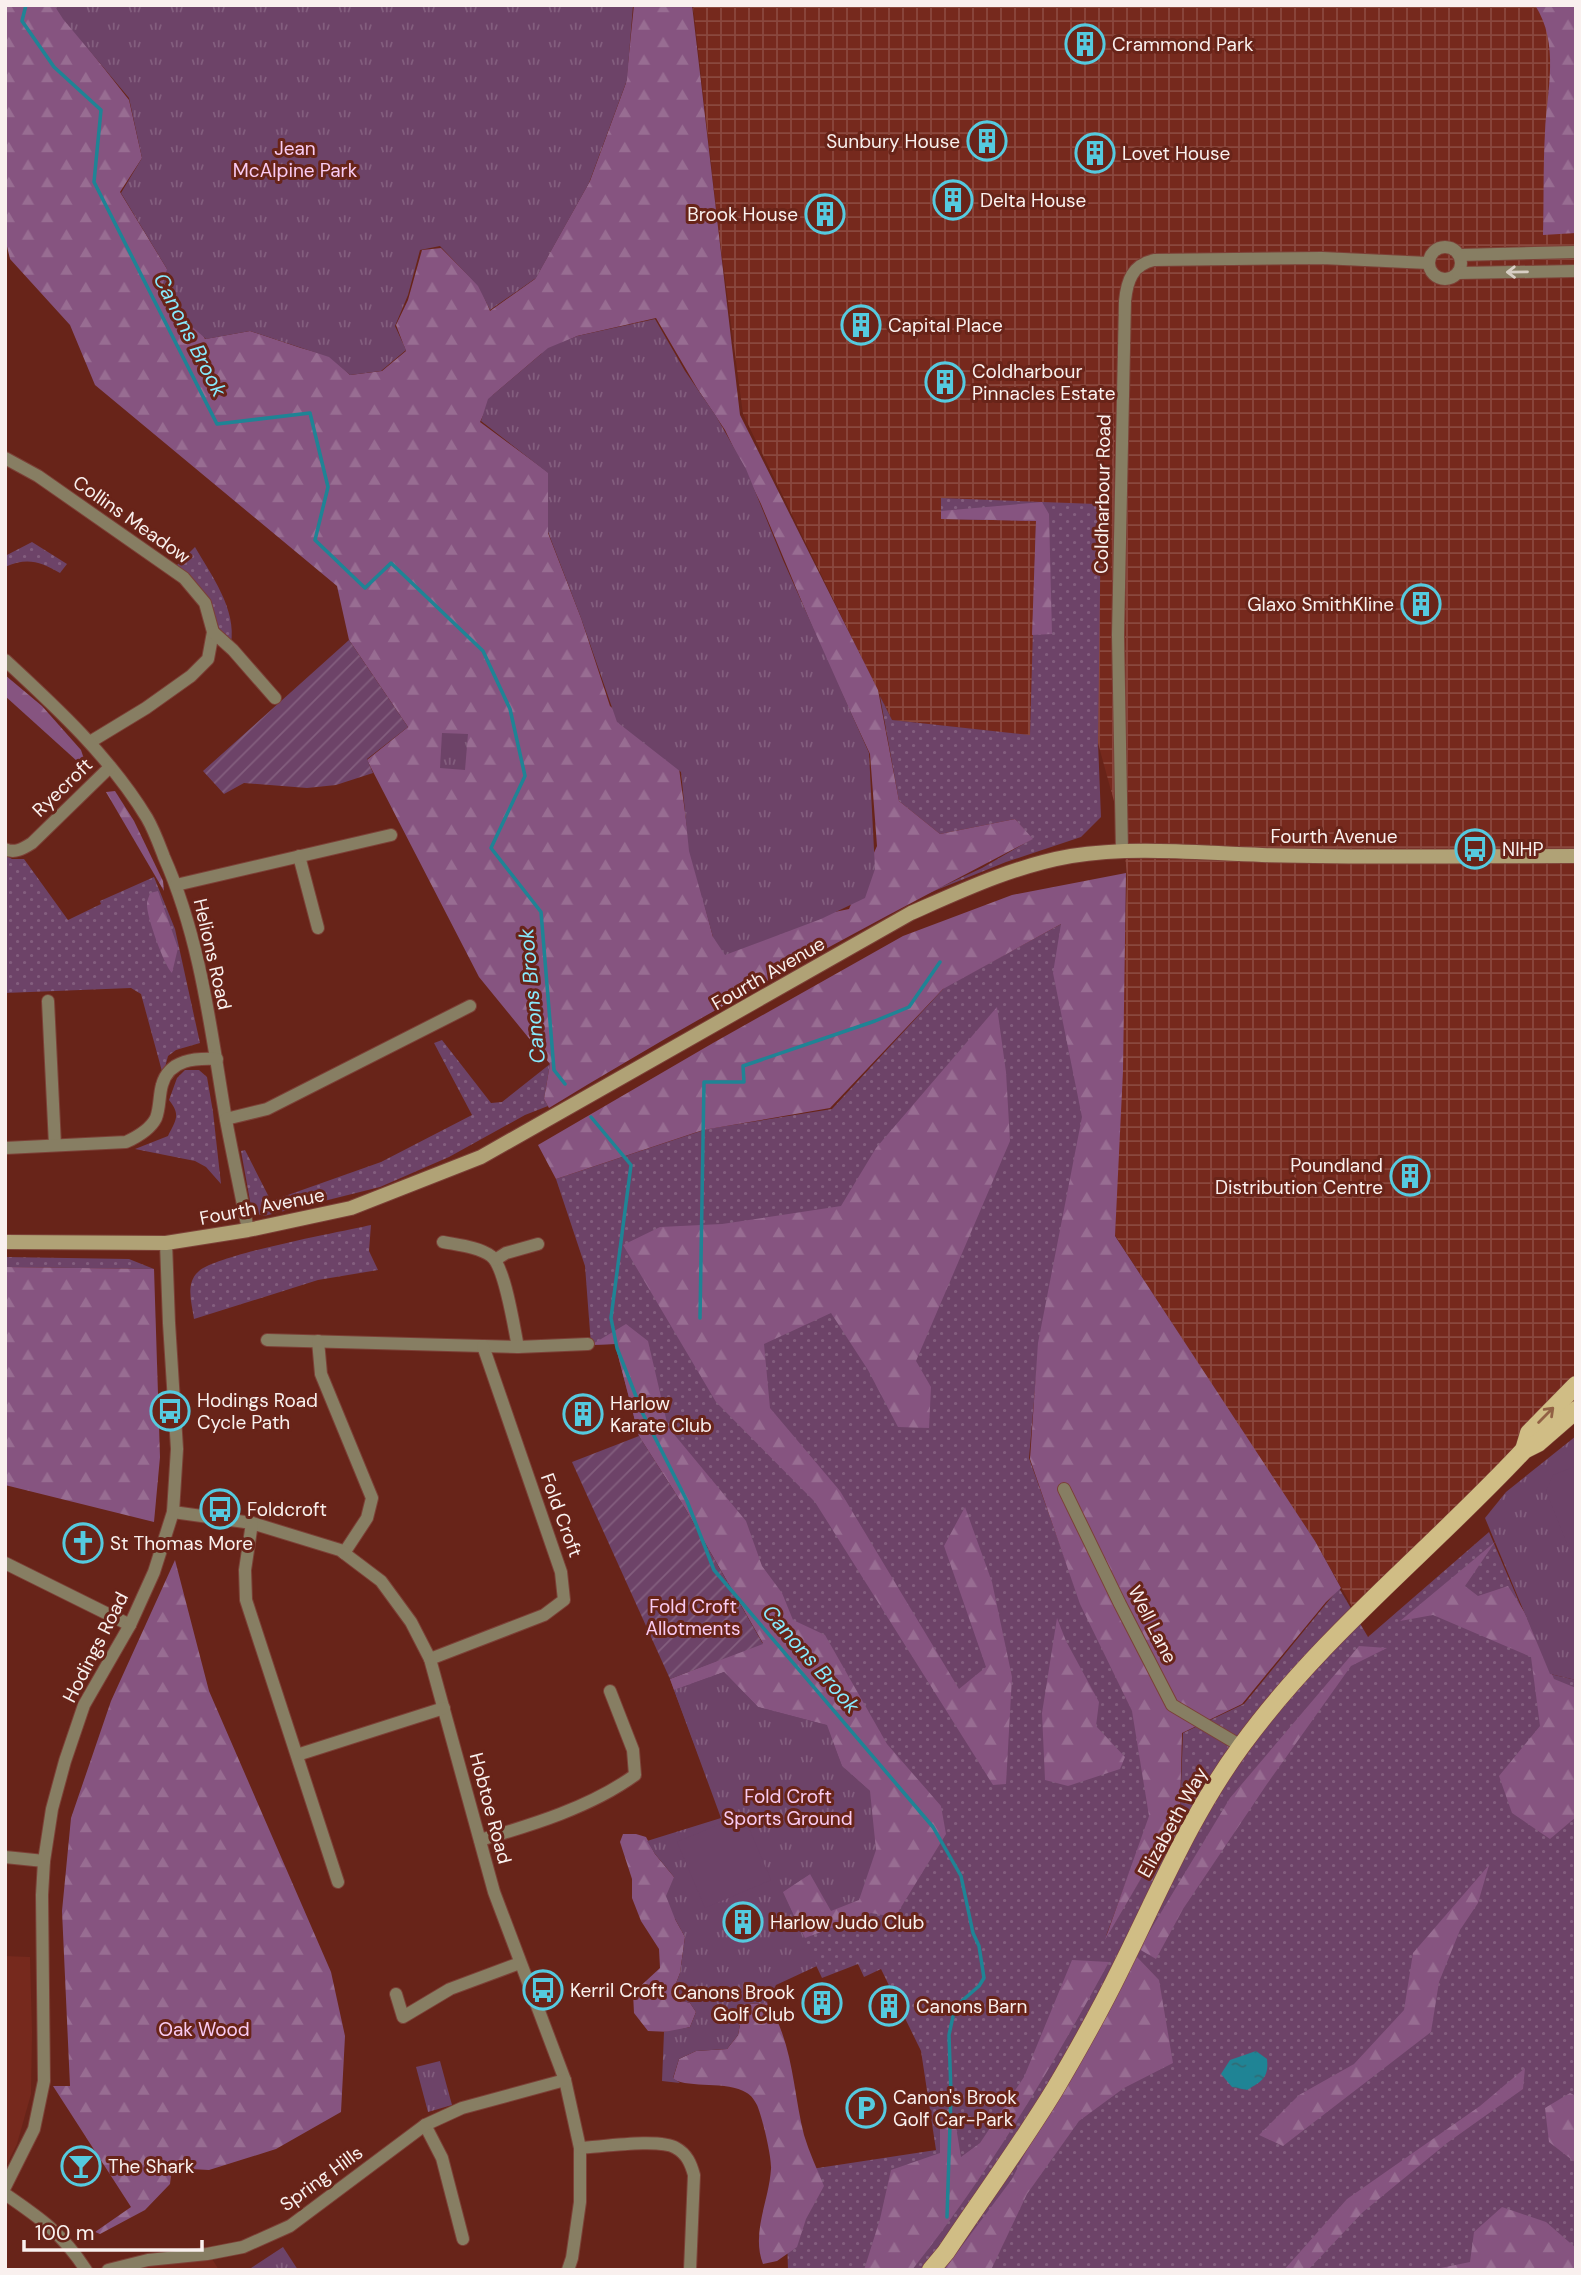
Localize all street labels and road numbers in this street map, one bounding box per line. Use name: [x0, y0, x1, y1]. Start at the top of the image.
street label: Coldharbour Road: [1089, 414, 1116, 574]
street label: Collins Meadow: [68, 470, 196, 569]
street label: Ryecroft: [27, 753, 98, 822]
street label: Fourth Avenue: [1271, 824, 1397, 849]
street label: Helions Road: [188, 896, 237, 1012]
street label: Fourth Avenue: [707, 931, 829, 1016]
street label: Fourth Avenue: [197, 1182, 327, 1231]
street label: Fold Croft: [535, 1470, 588, 1561]
street label: Well Lane: [1122, 1581, 1183, 1667]
street label: Hodings Road: [57, 1588, 134, 1707]
street label: Hobtoe Road: [464, 1750, 517, 1867]
street label: Elizabeth Way: [1132, 1762, 1213, 1882]
street label: Spring Hills: [275, 2140, 368, 2217]

